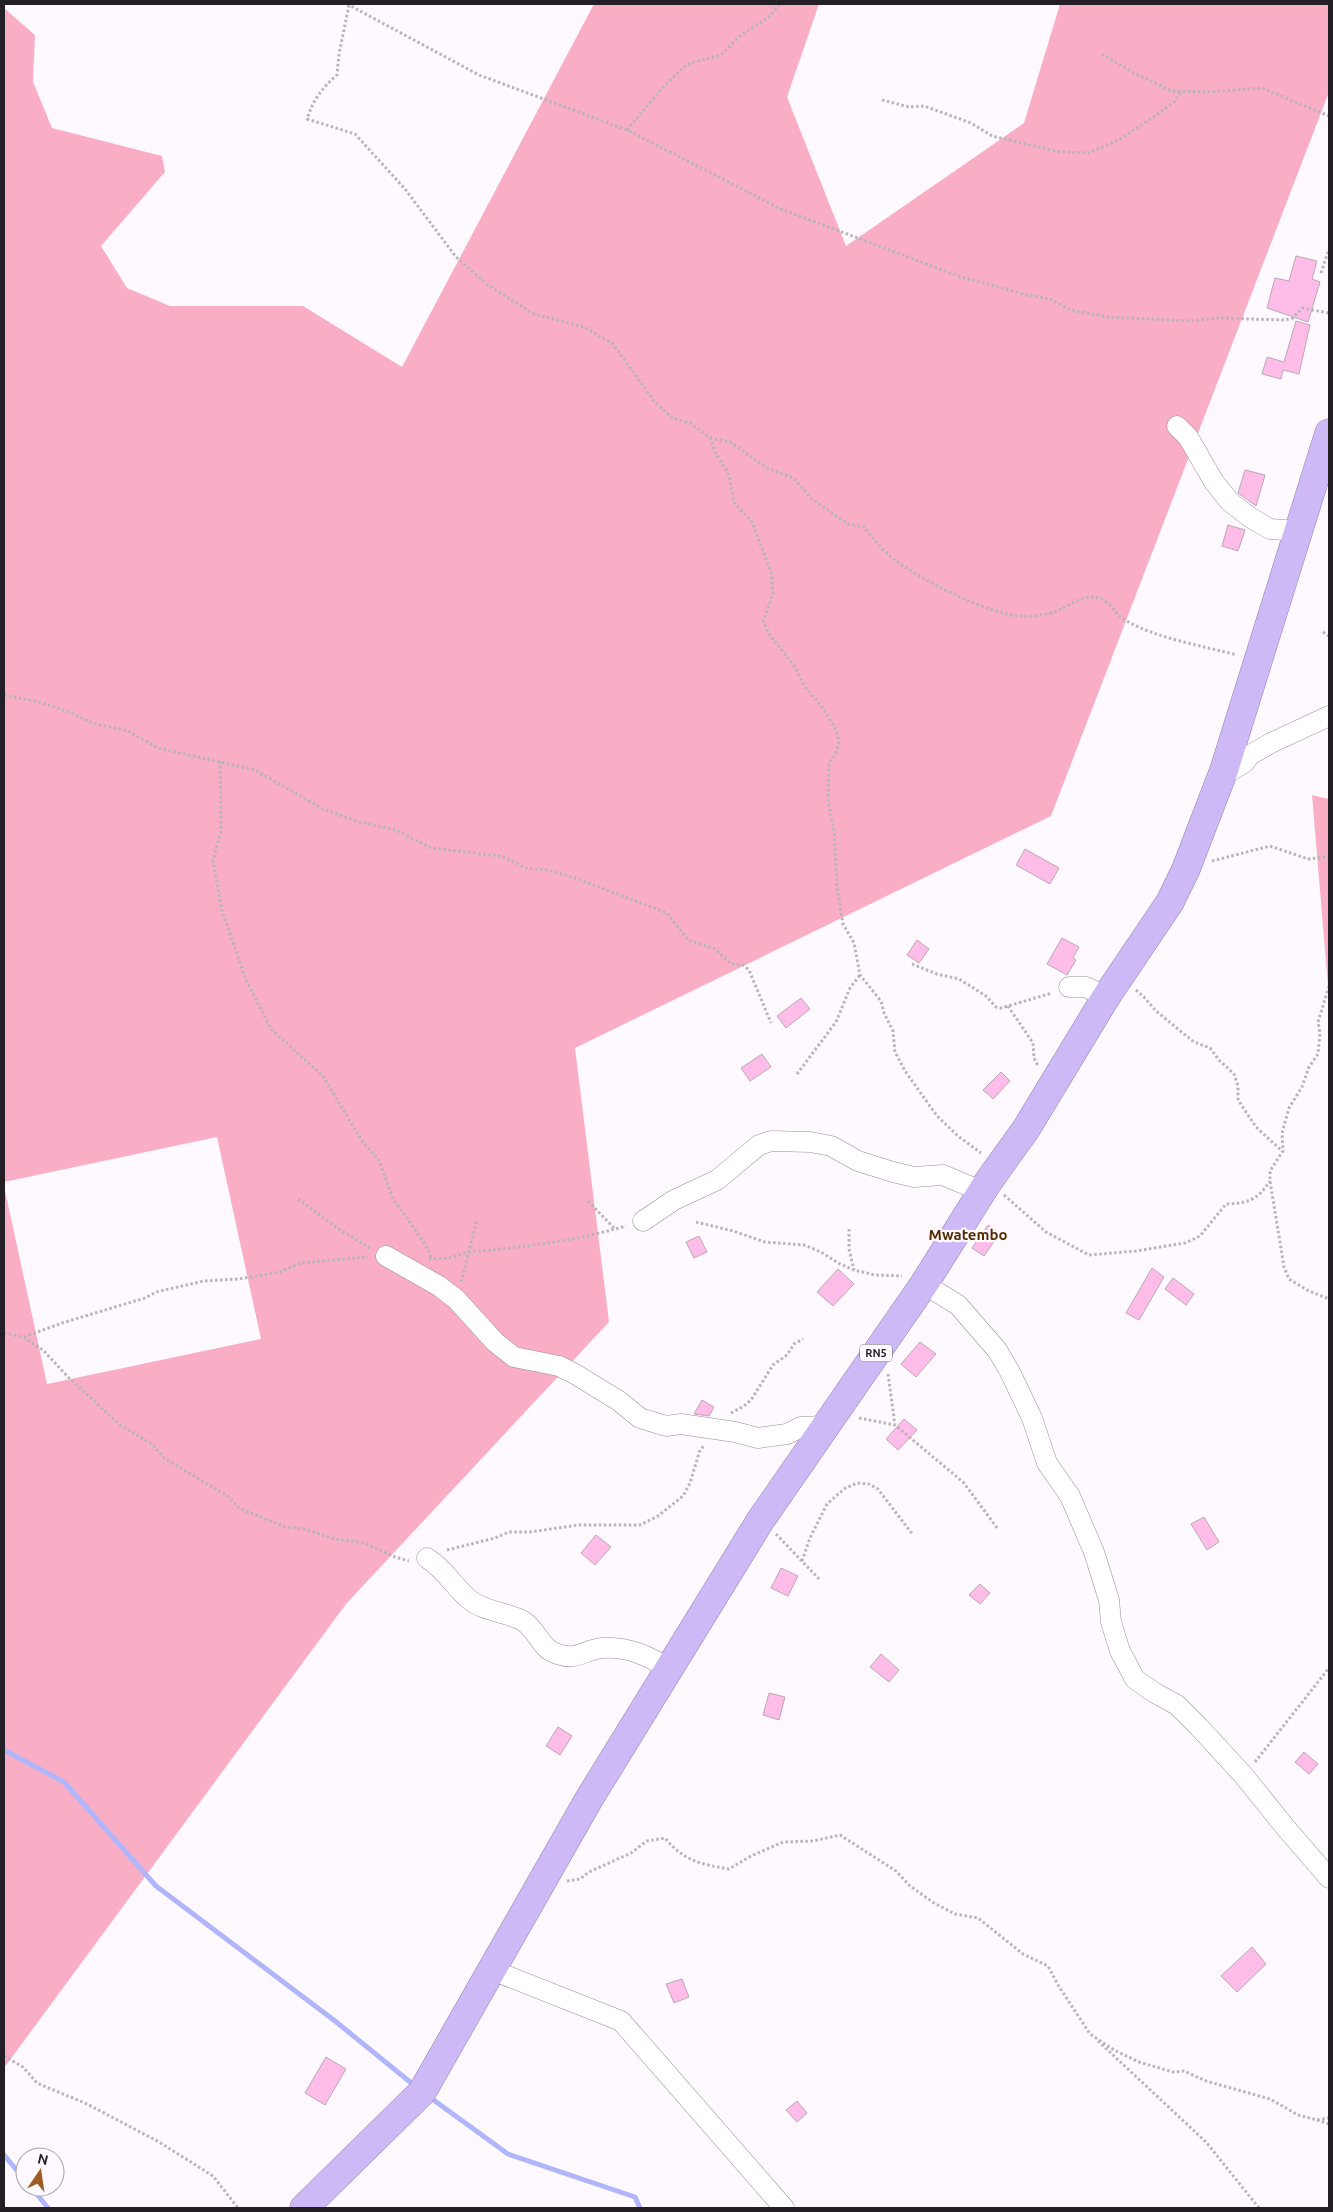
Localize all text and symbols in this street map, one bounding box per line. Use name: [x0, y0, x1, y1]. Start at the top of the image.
district label: Mwatembo: [929, 1226, 1007, 1243]
road number: RN5: [860, 1345, 892, 1362]
north arrow: [15, 2147, 65, 2197]
text: N: [36, 2150, 50, 2168]

